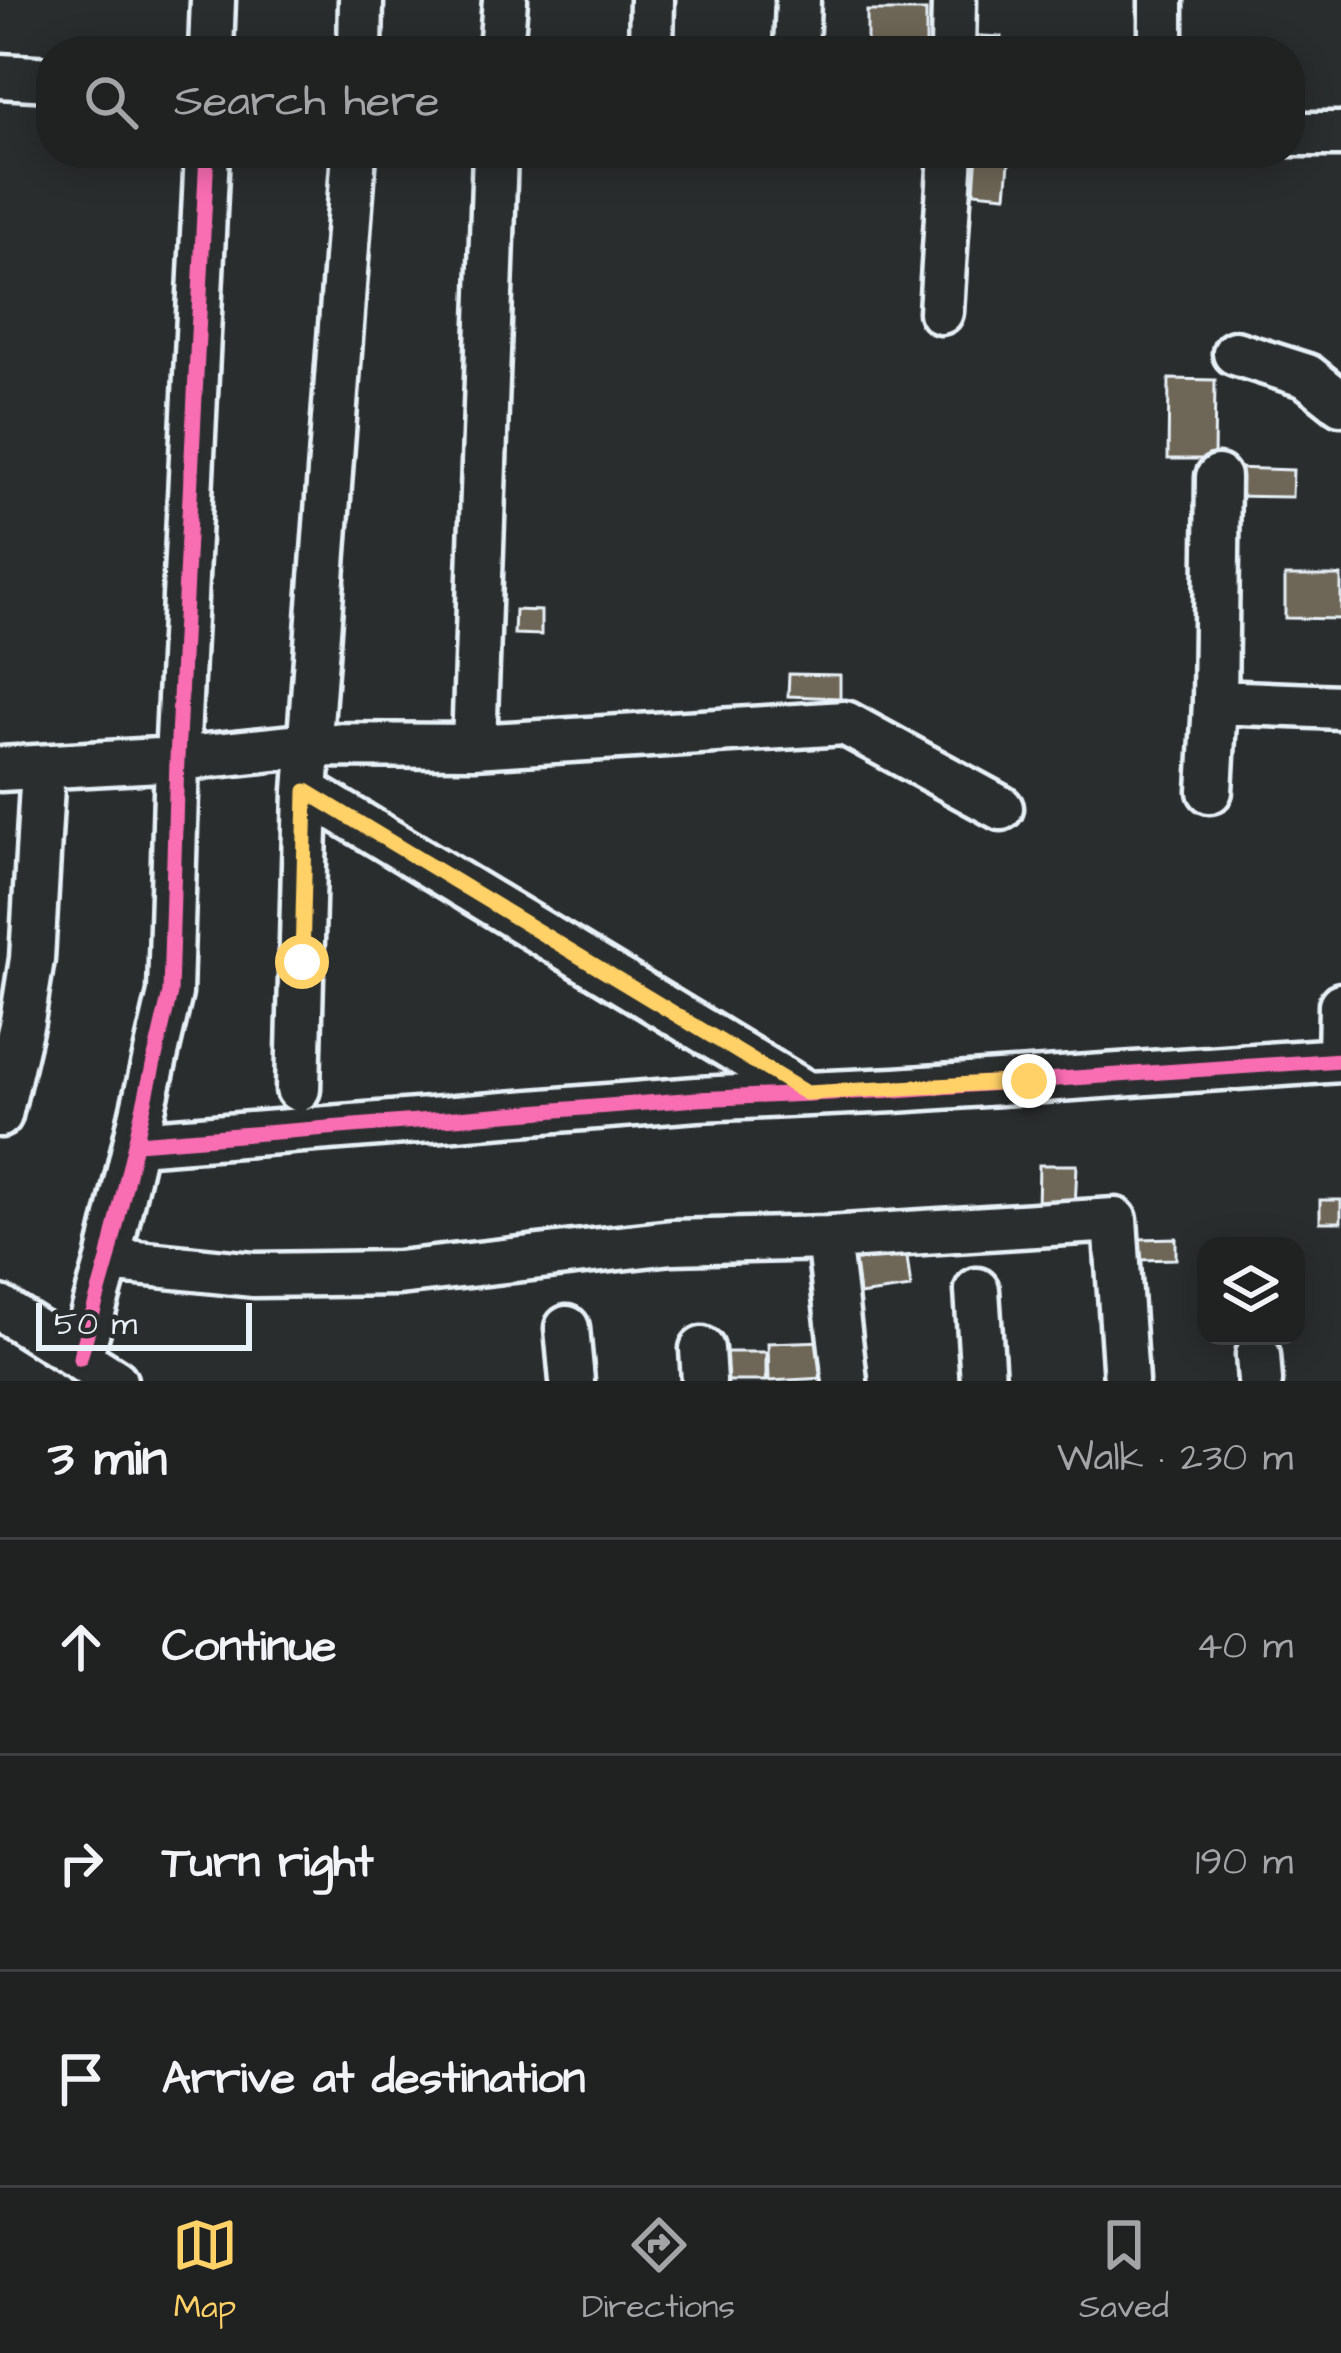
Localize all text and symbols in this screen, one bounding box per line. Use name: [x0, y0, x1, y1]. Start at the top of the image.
search box: [36, 36, 1305, 168]
icon: search: [78, 69, 144, 135]
text: Search here: [174, 71, 440, 133]
route start: [275, 935, 329, 989]
route end: [1002, 1054, 1056, 1108]
map controls: [1197, 1237, 1305, 1345]
button: layers: [1197, 1237, 1305, 1345]
scale bar: [36, 1297, 252, 1350]
text: 50 m: [54, 1301, 137, 1347]
text: 3 min: [48, 1424, 167, 1495]
text: Walk · 230 m: [1057, 1432, 1293, 1486]
icon: ahead: [48, 1614, 114, 1680]
text: Continue: [162, 1616, 336, 1678]
text: 40 m: [1196, 1620, 1293, 1674]
icon: right: [48, 1830, 114, 1896]
text: Turn right: [162, 1832, 374, 1894]
text: 190 m: [1195, 1836, 1293, 1890]
icon: arrive: [48, 2046, 114, 2112]
text: Arrive at destination: [162, 2048, 585, 2110]
tab: Map: [172, 2212, 238, 2330]
tab: Directions: [582, 2212, 735, 2330]
tab: Saved: [1079, 2212, 1169, 2330]

